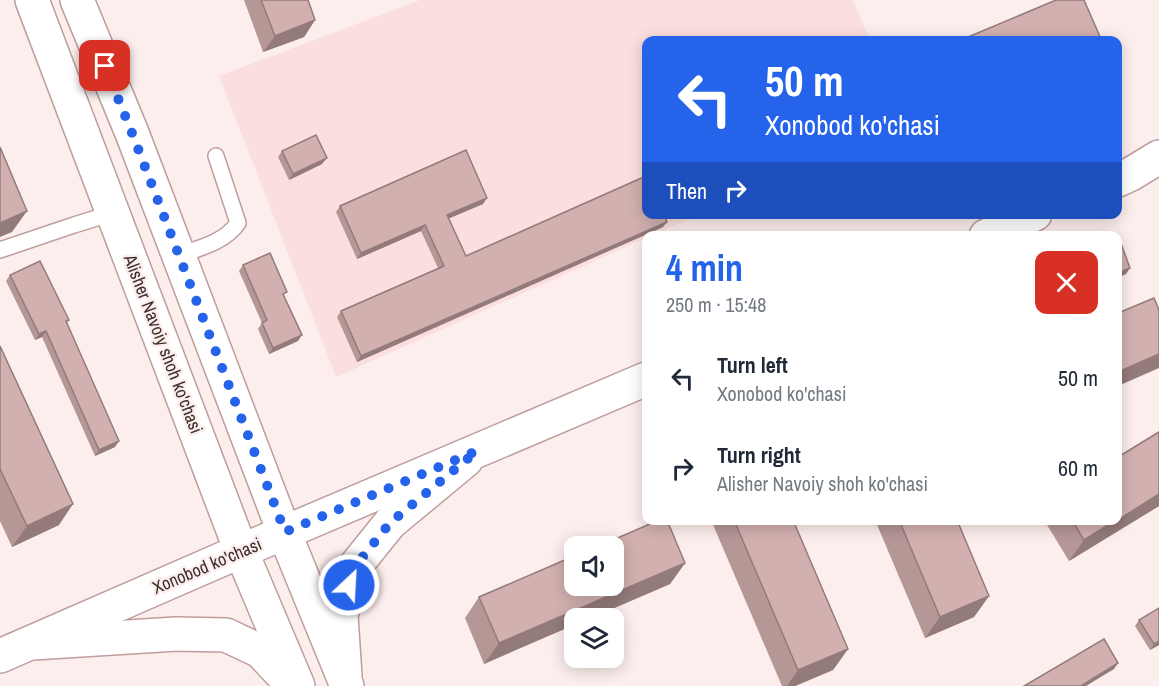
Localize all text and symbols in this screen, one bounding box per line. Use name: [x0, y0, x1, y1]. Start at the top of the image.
pin: [79, 40, 130, 91]
icon: arrive: [88, 49, 121, 82]
text: 50 m: [765, 53, 844, 109]
icon: left: [666, 60, 744, 138]
text: Xonobod ko'chasi: [765, 107, 940, 143]
icon: right: [719, 174, 752, 207]
text: Then: [666, 176, 707, 206]
text: 4 min: [666, 244, 743, 292]
street label: Alisher Navoiy shoh ko'chasi: [117, 250, 209, 437]
button: close: [1035, 251, 1098, 314]
text: 250 m · 15:48: [666, 291, 766, 318]
text: Turn left: [717, 350, 788, 380]
icon: left: [666, 362, 699, 395]
text: 50 m: [1058, 363, 1098, 393]
text: Xonobod ko'chasi: [717, 380, 846, 407]
text: Turn right: [717, 440, 801, 470]
icon: right: [666, 452, 699, 485]
text: 60 m: [1058, 453, 1098, 483]
text: Alisher Navoiy shoh ko'chasi: [717, 470, 928, 497]
street label: Xonobod ko'chasi: [148, 531, 265, 600]
map controls: [564, 536, 624, 668]
button: sound: [564, 536, 624, 596]
position arrow: [317, 553, 381, 617]
button: layers: [564, 608, 624, 668]

